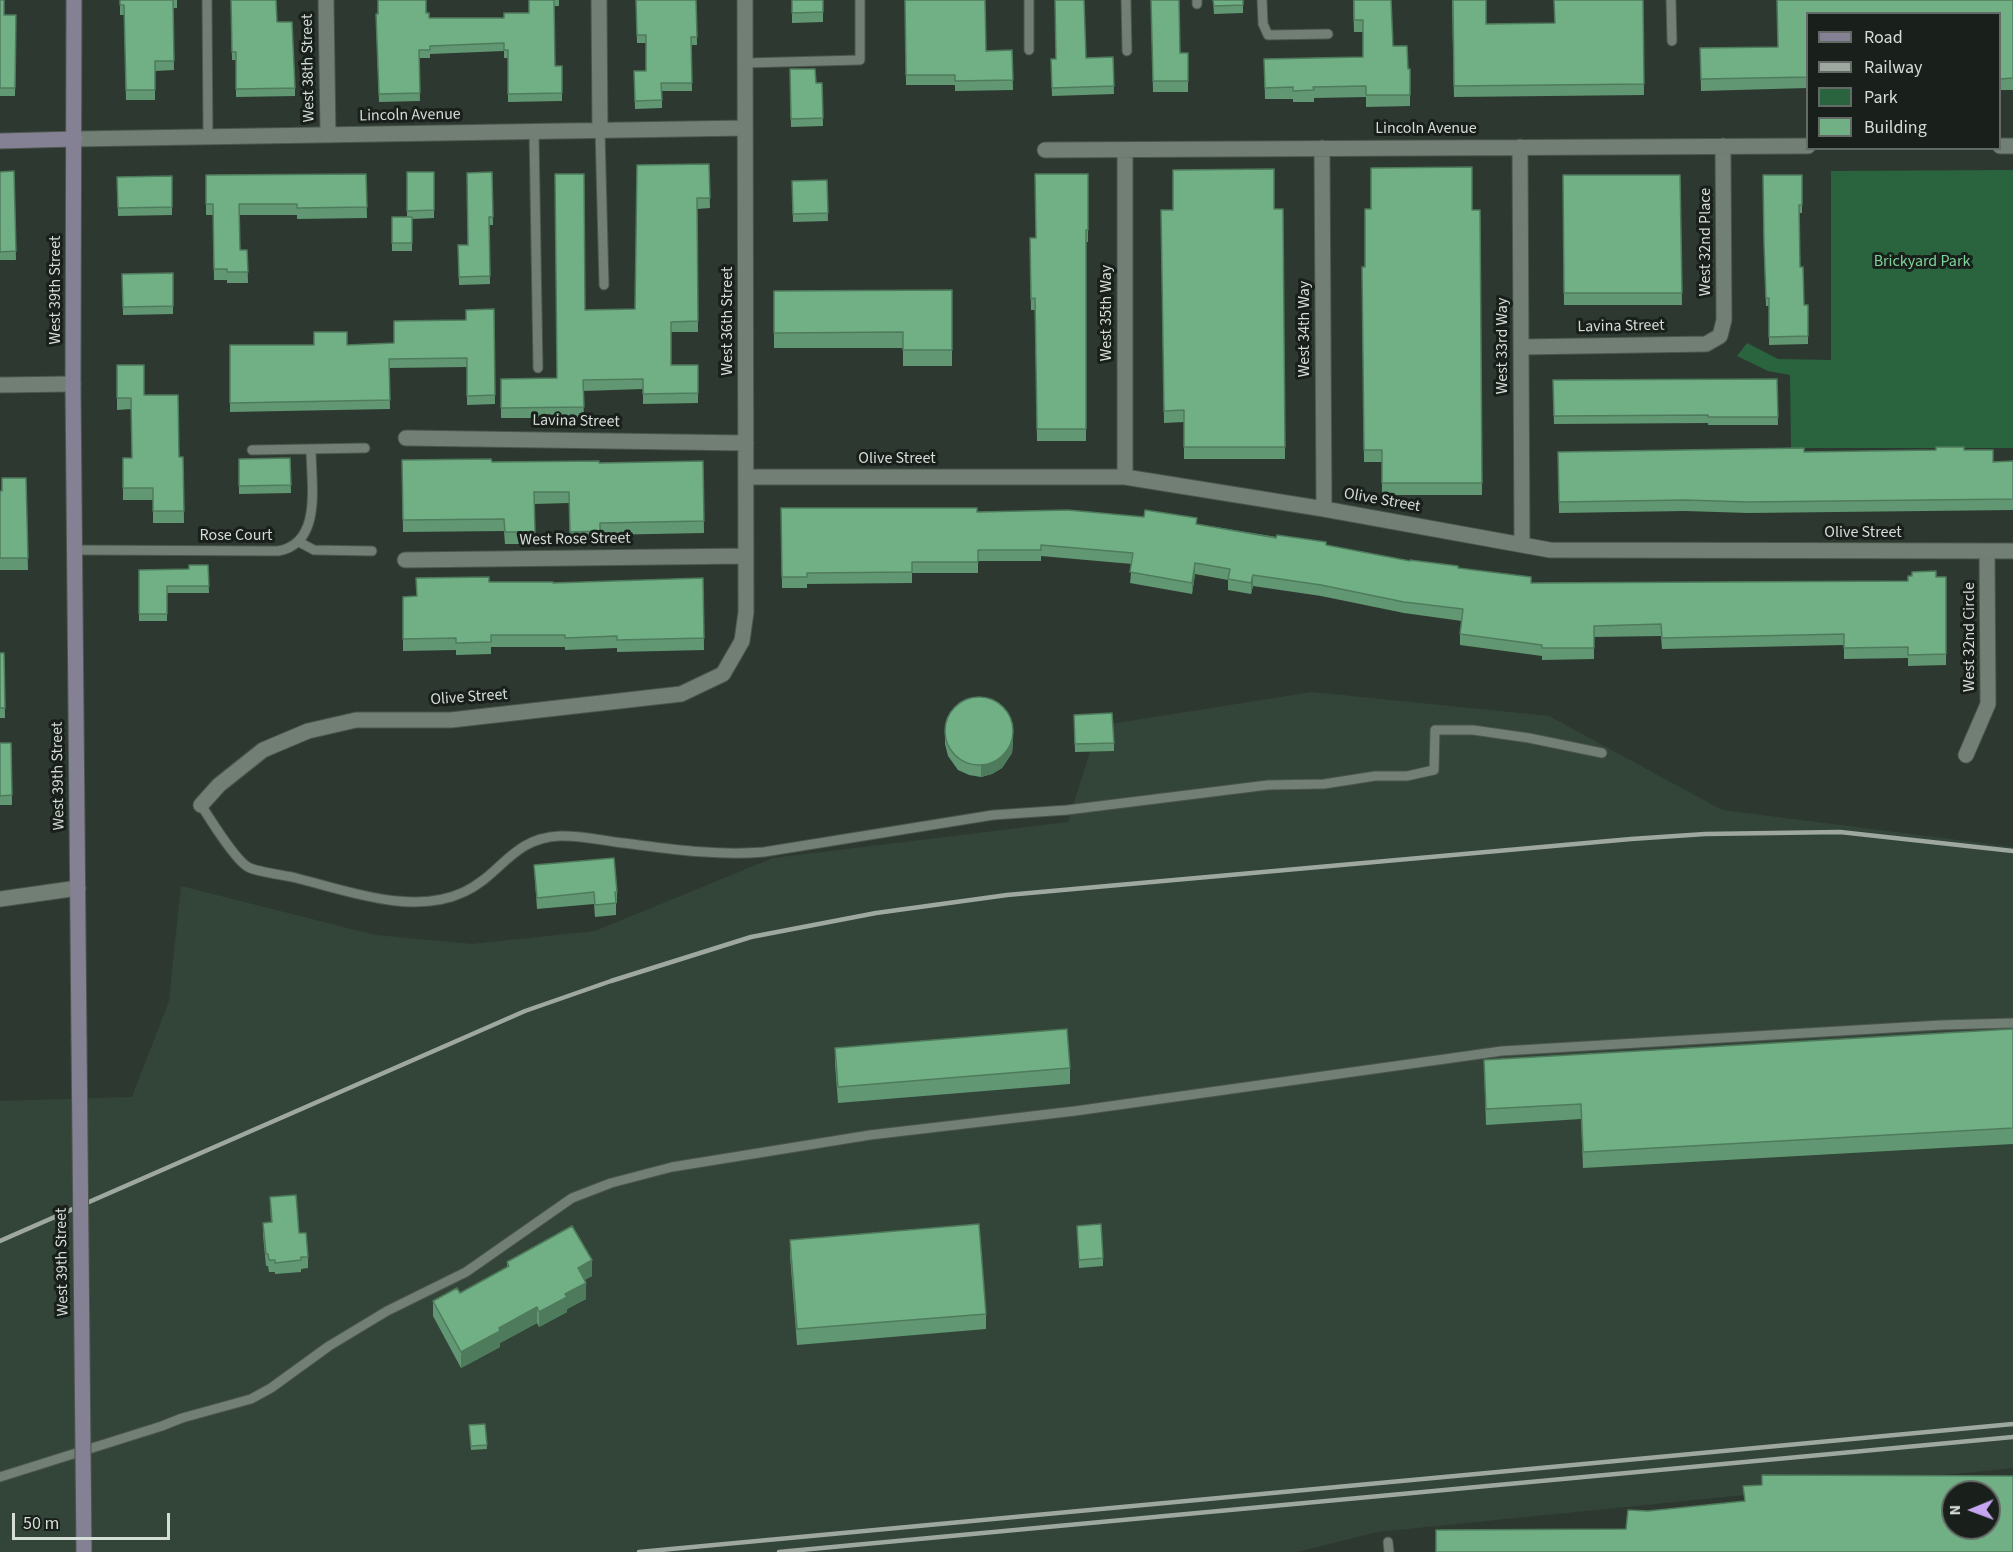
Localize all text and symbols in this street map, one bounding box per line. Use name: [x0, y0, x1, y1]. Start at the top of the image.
legend: [1806, 12, 2001, 150]
street label: West 38th Street: [298, 13, 320, 123]
text: Road: [1864, 25, 1903, 50]
text: Railway: [1864, 55, 1923, 80]
text: Park: [1864, 85, 1898, 110]
street label: Lincoln Avenue: [359, 106, 461, 126]
text: Building: [1864, 115, 1927, 140]
street label: Lincoln Avenue: [1375, 119, 1477, 139]
street label: West 32nd Place: [1696, 188, 1716, 296]
street label: West 39th Street: [46, 236, 66, 344]
park label: Brickyard Park: [1874, 252, 1970, 272]
street label: West 35th Way: [1097, 265, 1117, 361]
street label: West 36th Street: [718, 267, 738, 375]
street label: West 34th Way: [1295, 281, 1315, 377]
street label: West 33rd Way: [1493, 298, 1513, 394]
street label: Lavina Street: [1577, 317, 1665, 337]
street label: Lavina Street: [532, 412, 620, 432]
street label: Olive Street: [858, 449, 936, 469]
street label: Olive Street: [1342, 485, 1422, 517]
street label: Olive Street: [1824, 523, 1902, 543]
street label: Rose Court: [200, 526, 272, 546]
street label: West Rose Street: [519, 529, 631, 551]
street label: West 32nd Circle: [1960, 582, 1980, 692]
street label: Olive Street: [430, 686, 508, 710]
street label: West 39th Street: [48, 721, 70, 831]
street label: West 39th Street: [52, 1207, 74, 1317]
north arrow: [1941, 1480, 2001, 1540]
scale bar: [15, 1501, 172, 1539]
text: N: [1944, 1505, 1966, 1516]
text: 50 m: [23, 1511, 59, 1536]

